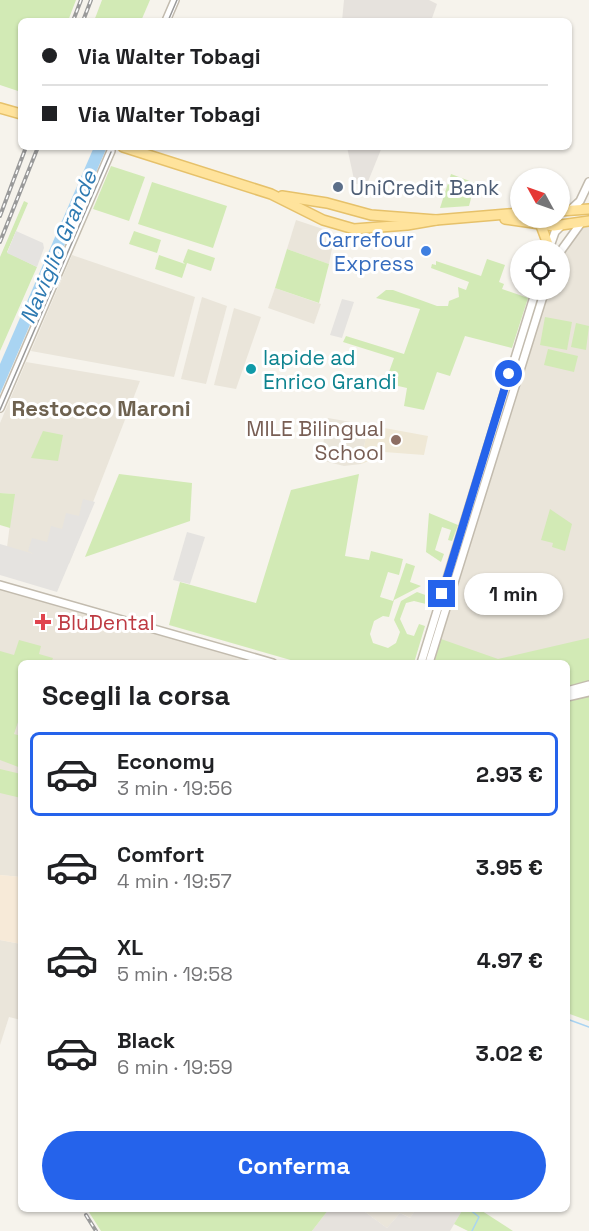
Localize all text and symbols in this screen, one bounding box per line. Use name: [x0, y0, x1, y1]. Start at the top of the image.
text: Via Walter Tobagi: [78, 42, 261, 70]
text: Via Walter Tobagi: [78, 100, 261, 128]
water label: Naviglio Grande: [13, 165, 103, 328]
north arrow: [510, 168, 570, 228]
map controls: [510, 168, 570, 300]
place label: UniCredit Bank: [350, 174, 499, 201]
marker: UniCredit Bank: [331, 180, 345, 194]
place label: Carrefour Express: [318, 226, 414, 277]
button: locate: [510, 240, 570, 300]
marker: Carrefour Express: [419, 244, 433, 258]
place label: lapide ad Enrico Grandi: [263, 344, 397, 395]
route start: [495, 360, 522, 387]
marker: lapide ad Enrico Grandi: [244, 362, 258, 376]
district label: Restocco Maroni: [11, 394, 191, 422]
place label: MILE Bilingual School: [246, 415, 384, 466]
marker: MILE Bilingual School: [389, 433, 403, 447]
callout: 1 min: [463, 573, 562, 615]
route end: [428, 580, 455, 607]
text: 1 min: [489, 581, 538, 607]
place label: BluDental: [57, 609, 155, 636]
marker: BluDental: [34, 613, 52, 631]
text: Scegli la corsa: [42, 678, 230, 713]
icon: car: [45, 747, 99, 801]
text: Economy: [117, 747, 215, 775]
text: 2.93 €: [476, 760, 543, 788]
text: 3 min · 19:56: [117, 775, 232, 801]
icon: car: [45, 840, 99, 894]
text: Comfort: [117, 840, 205, 868]
text: 3.95 €: [476, 853, 543, 881]
text: 4 min · 19:57: [117, 868, 232, 894]
icon: car: [45, 933, 99, 987]
text: XL: [117, 933, 143, 961]
text: 4.97 €: [477, 946, 543, 974]
text: 5 min · 19:58: [117, 961, 233, 987]
icon: car: [45, 1026, 99, 1080]
text: Black: [117, 1026, 175, 1054]
text: 3.02 €: [476, 1039, 543, 1067]
text: 6 min · 19:59: [117, 1054, 233, 1080]
button: Conferma: [42, 1131, 546, 1200]

